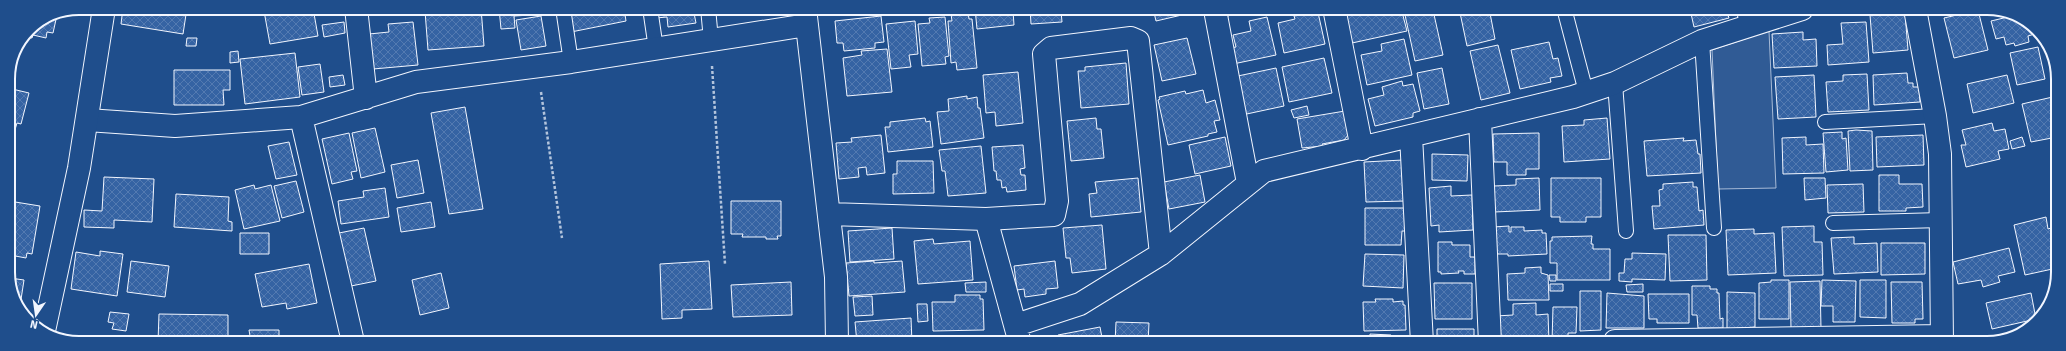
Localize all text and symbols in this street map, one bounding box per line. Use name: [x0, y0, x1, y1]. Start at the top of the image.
north arrow: [16, 295, 56, 335]
text: N: [29, 317, 39, 331]

